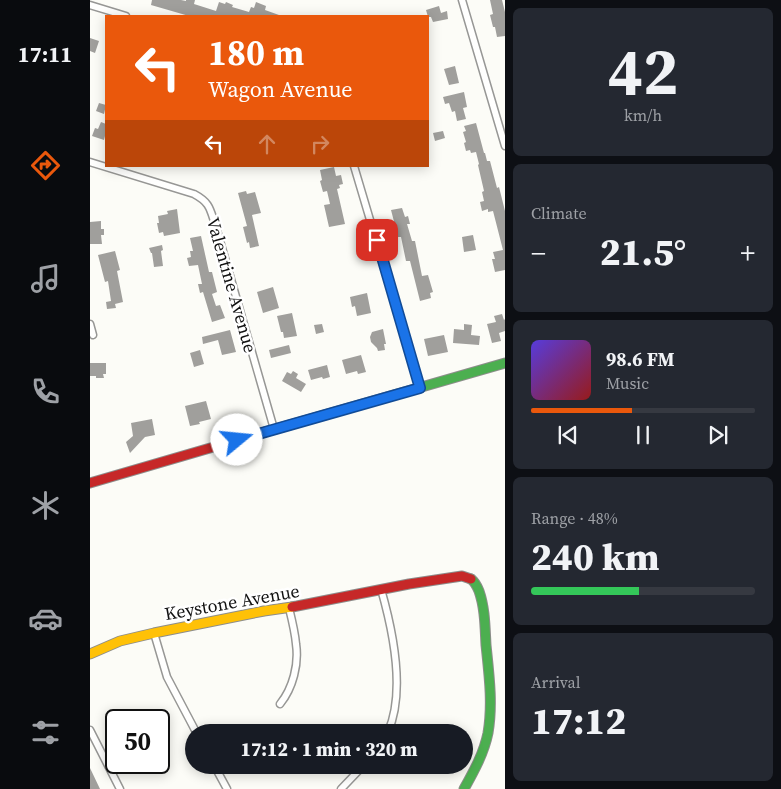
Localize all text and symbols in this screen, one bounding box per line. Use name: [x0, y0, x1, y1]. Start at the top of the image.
text: 42: [608, 27, 678, 116]
text: 180 m: [208, 29, 304, 77]
icon: left: [125, 35, 190, 100]
text: 17:11: [18, 39, 72, 69]
text: Wagon Avenue: [208, 74, 353, 104]
text: km/h: [624, 104, 662, 126]
icon: left: [200, 130, 228, 158]
icon: ahead: [253, 130, 281, 158]
icon: right: [306, 130, 334, 158]
icon: directions: [28, 148, 63, 183]
text: Climate: [531, 202, 587, 224]
street label: Valentine Avenue: [201, 214, 263, 356]
pin: [356, 219, 398, 261]
icon: arrive: [363, 226, 391, 254]
text: 21.5°: [600, 226, 686, 278]
text: −: [531, 234, 546, 272]
text: +: [740, 234, 755, 272]
icon: music: [28, 261, 63, 296]
text: 98.6 FM: [606, 346, 675, 372]
text: Music: [606, 372, 649, 394]
icon: phone: [28, 374, 63, 409]
position arrow: [210, 413, 262, 465]
icon: previous: [554, 421, 582, 449]
icon: pause: [629, 421, 657, 449]
icon: next: [704, 421, 732, 449]
icon: climate: [28, 488, 63, 523]
text: Range · 48%: [531, 507, 618, 529]
text: 240 km: [531, 531, 659, 583]
street label: Keystone Avenue: [163, 578, 301, 626]
icon: car: [28, 601, 63, 636]
text: Arrival: [531, 671, 580, 693]
text: 17:12: [531, 695, 626, 747]
speed limit sign: 50: [105, 709, 170, 774]
icon: filters: [28, 715, 63, 750]
text: 17:12 · 1 min · 320 m: [240, 736, 418, 762]

